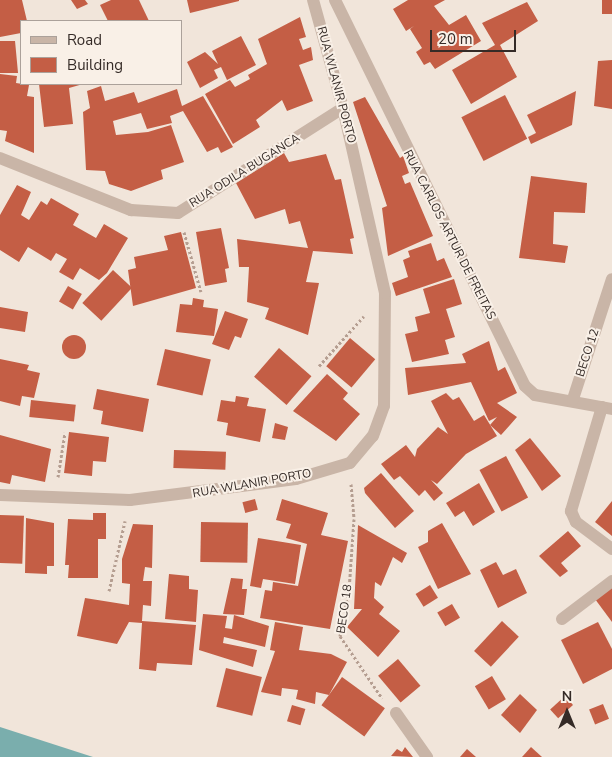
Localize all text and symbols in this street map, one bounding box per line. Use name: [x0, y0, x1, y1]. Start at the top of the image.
legend: [20, 20, 182, 85]
scale bar: [432, 20, 518, 52]
street label: RUA WLANIR PORTO: [313, 25, 359, 145]
text: 20 m: [438, 29, 473, 49]
text: Road: [67, 30, 102, 50]
text: Building: [67, 55, 123, 75]
street label: RUA ODILA BUGANCA: [187, 131, 303, 211]
street label: RUA CARLOS ARTUR DE FREITAS: [400, 148, 498, 322]
street label: BECO 12: [573, 327, 603, 379]
street label: RUA WLANIR PORTO: [192, 466, 312, 502]
street label: BECO 18: [334, 583, 356, 635]
north arrow: [542, 687, 592, 737]
text: N: [562, 687, 572, 706]

